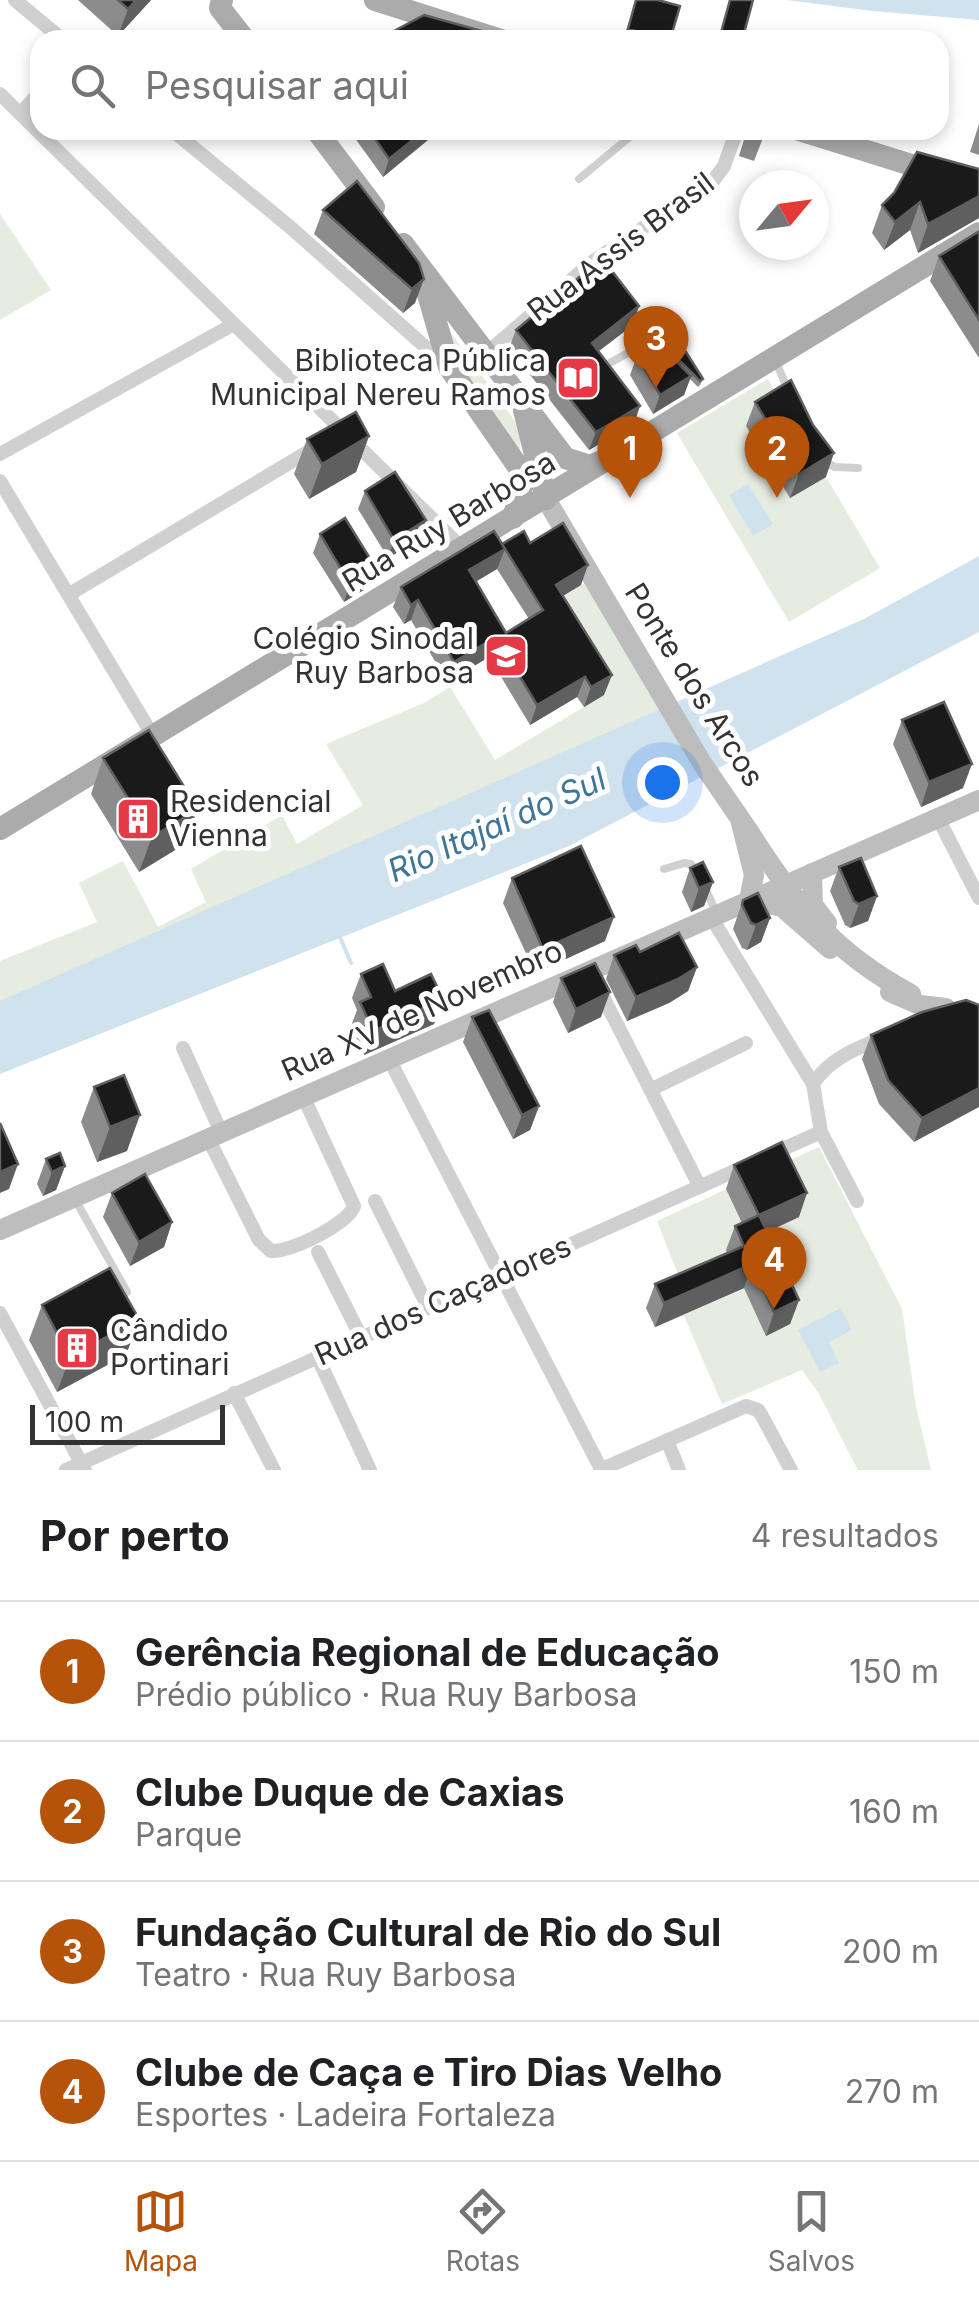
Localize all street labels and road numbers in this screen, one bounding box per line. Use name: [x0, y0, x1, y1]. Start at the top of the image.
street label: Rua Assis Brasil: [520, 164, 721, 328]
street label: Rua Ruy Barbosa: [336, 443, 561, 599]
street label: Ponte dos Arcos: [618, 576, 772, 793]
street label: Rua XV de Novembro: [276, 932, 568, 1088]
street label: Rua dos Caçadores: [309, 1227, 576, 1373]

